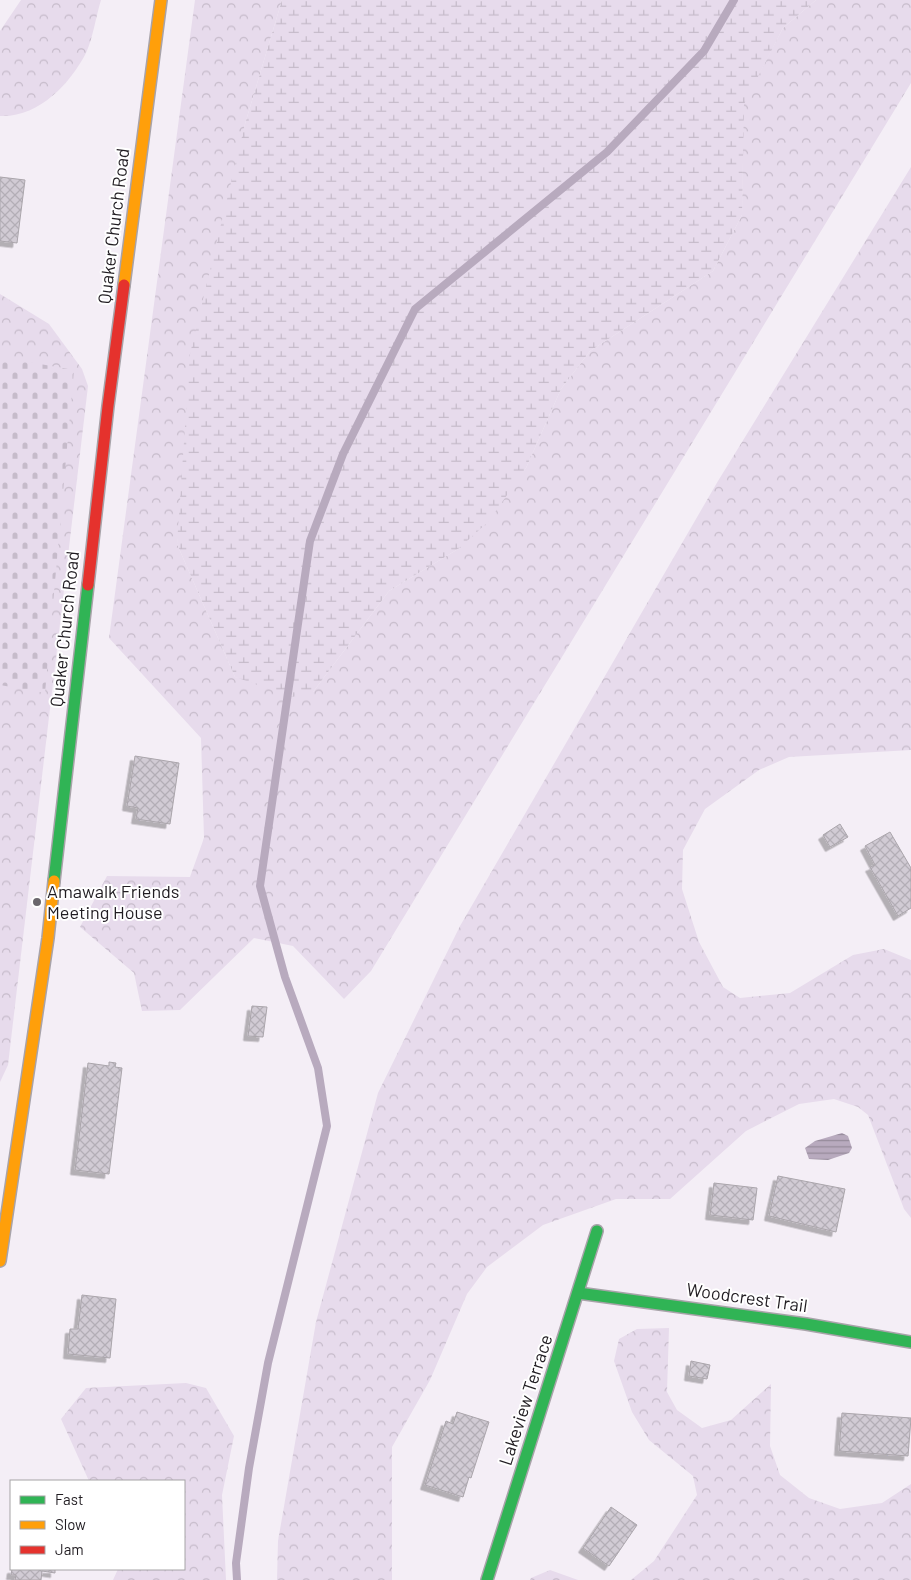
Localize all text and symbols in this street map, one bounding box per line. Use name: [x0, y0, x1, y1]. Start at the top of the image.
street label: Quaker Church Road: [93, 147, 133, 305]
street label: Quaker Church Road: [45, 550, 83, 708]
place label: Amawalk Friends Meeting House: [47, 880, 179, 923]
marker: Amawalk Friends Meeting House: [31, 896, 43, 908]
street label: Woodcrest Trail: [685, 1278, 809, 1316]
street label: Lakeview Terrace: [494, 1331, 557, 1468]
legend: [10, 1480, 185, 1570]
text: Fast: [55, 1490, 83, 1508]
text: Slow: [55, 1515, 86, 1533]
text: Jam: [55, 1540, 84, 1558]

